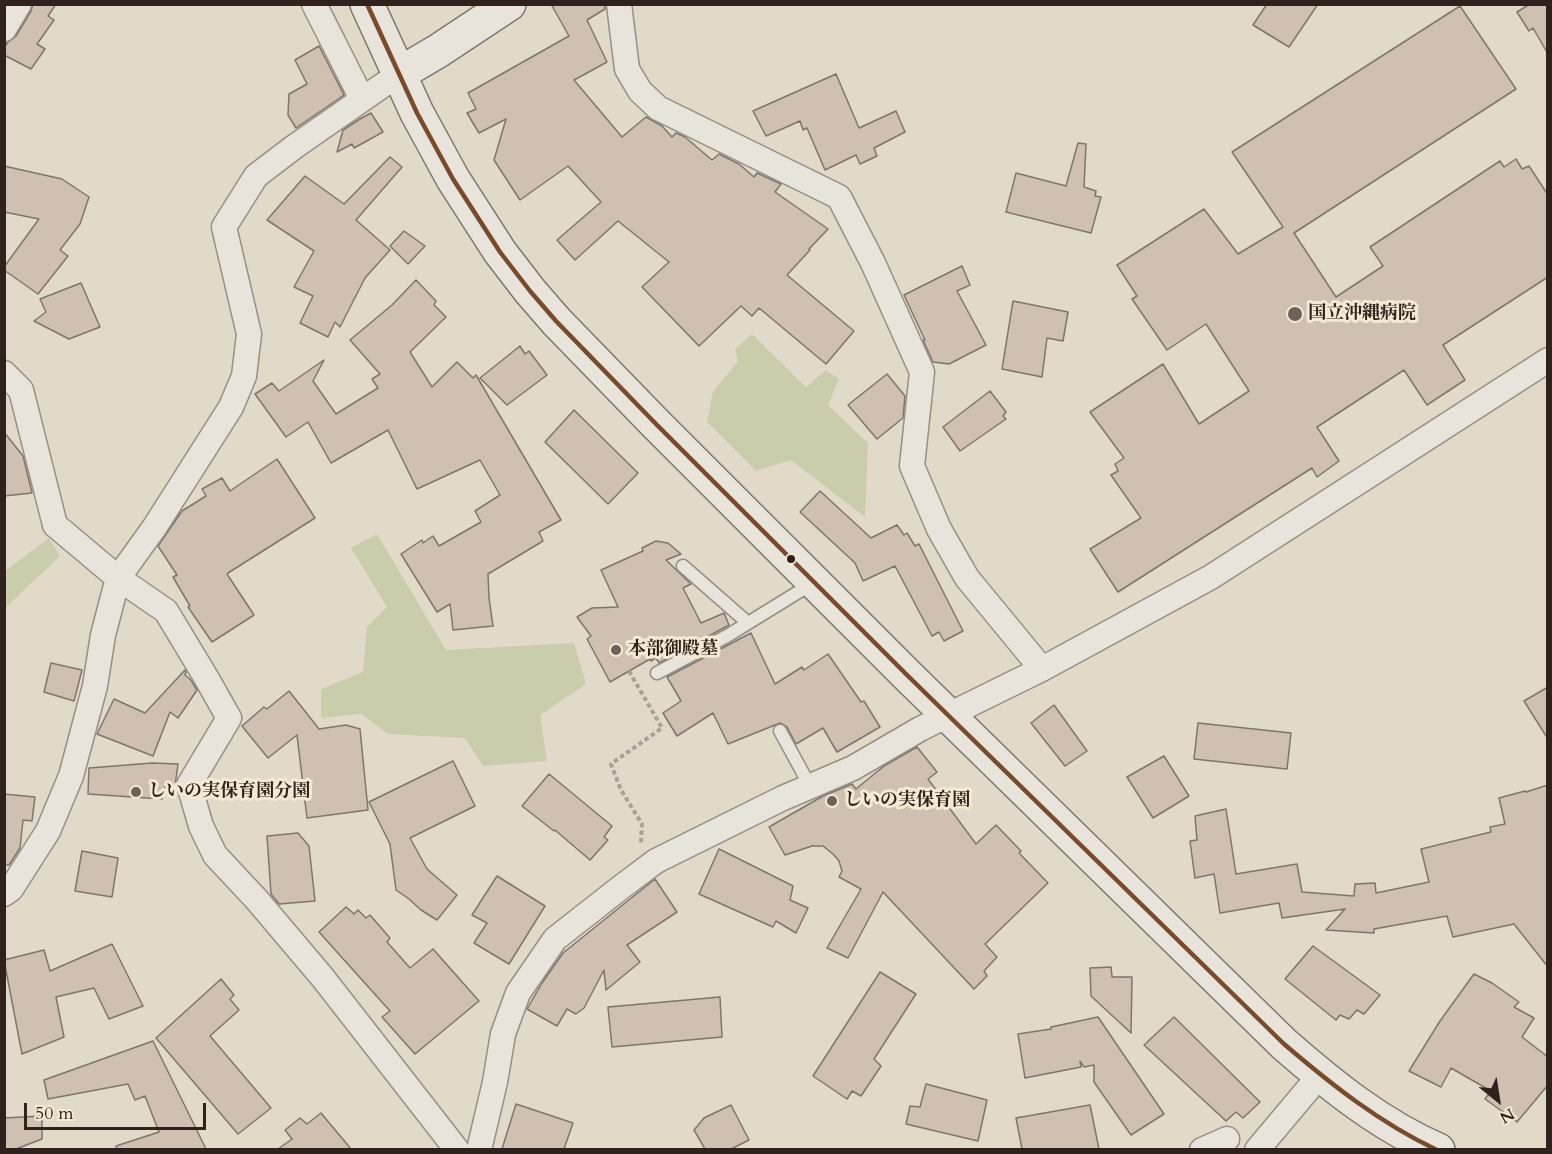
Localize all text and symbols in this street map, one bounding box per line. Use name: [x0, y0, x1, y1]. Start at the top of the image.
place label: 国立沖縄病院: [1308, 303, 1416, 325]
marker: 国立沖縄病院: [1286, 305, 1304, 323]
unlabelled marker: [785, 553, 797, 565]
place label: 本部御殿墓: [628, 639, 718, 661]
marker: 本部御殿墓: [609, 643, 623, 657]
place label: しいの実保育園分園: [148, 781, 310, 803]
marker: しいの実保育園分園: [129, 785, 143, 799]
place label: しいの実保育園: [844, 790, 970, 812]
marker: しいの実保育園: [825, 794, 839, 808]
north arrow: [1468, 1070, 1528, 1130]
scale bar: [27, 1091, 208, 1129]
text: 50 m: [35, 1101, 74, 1126]
text: N: [1495, 1103, 1519, 1129]

